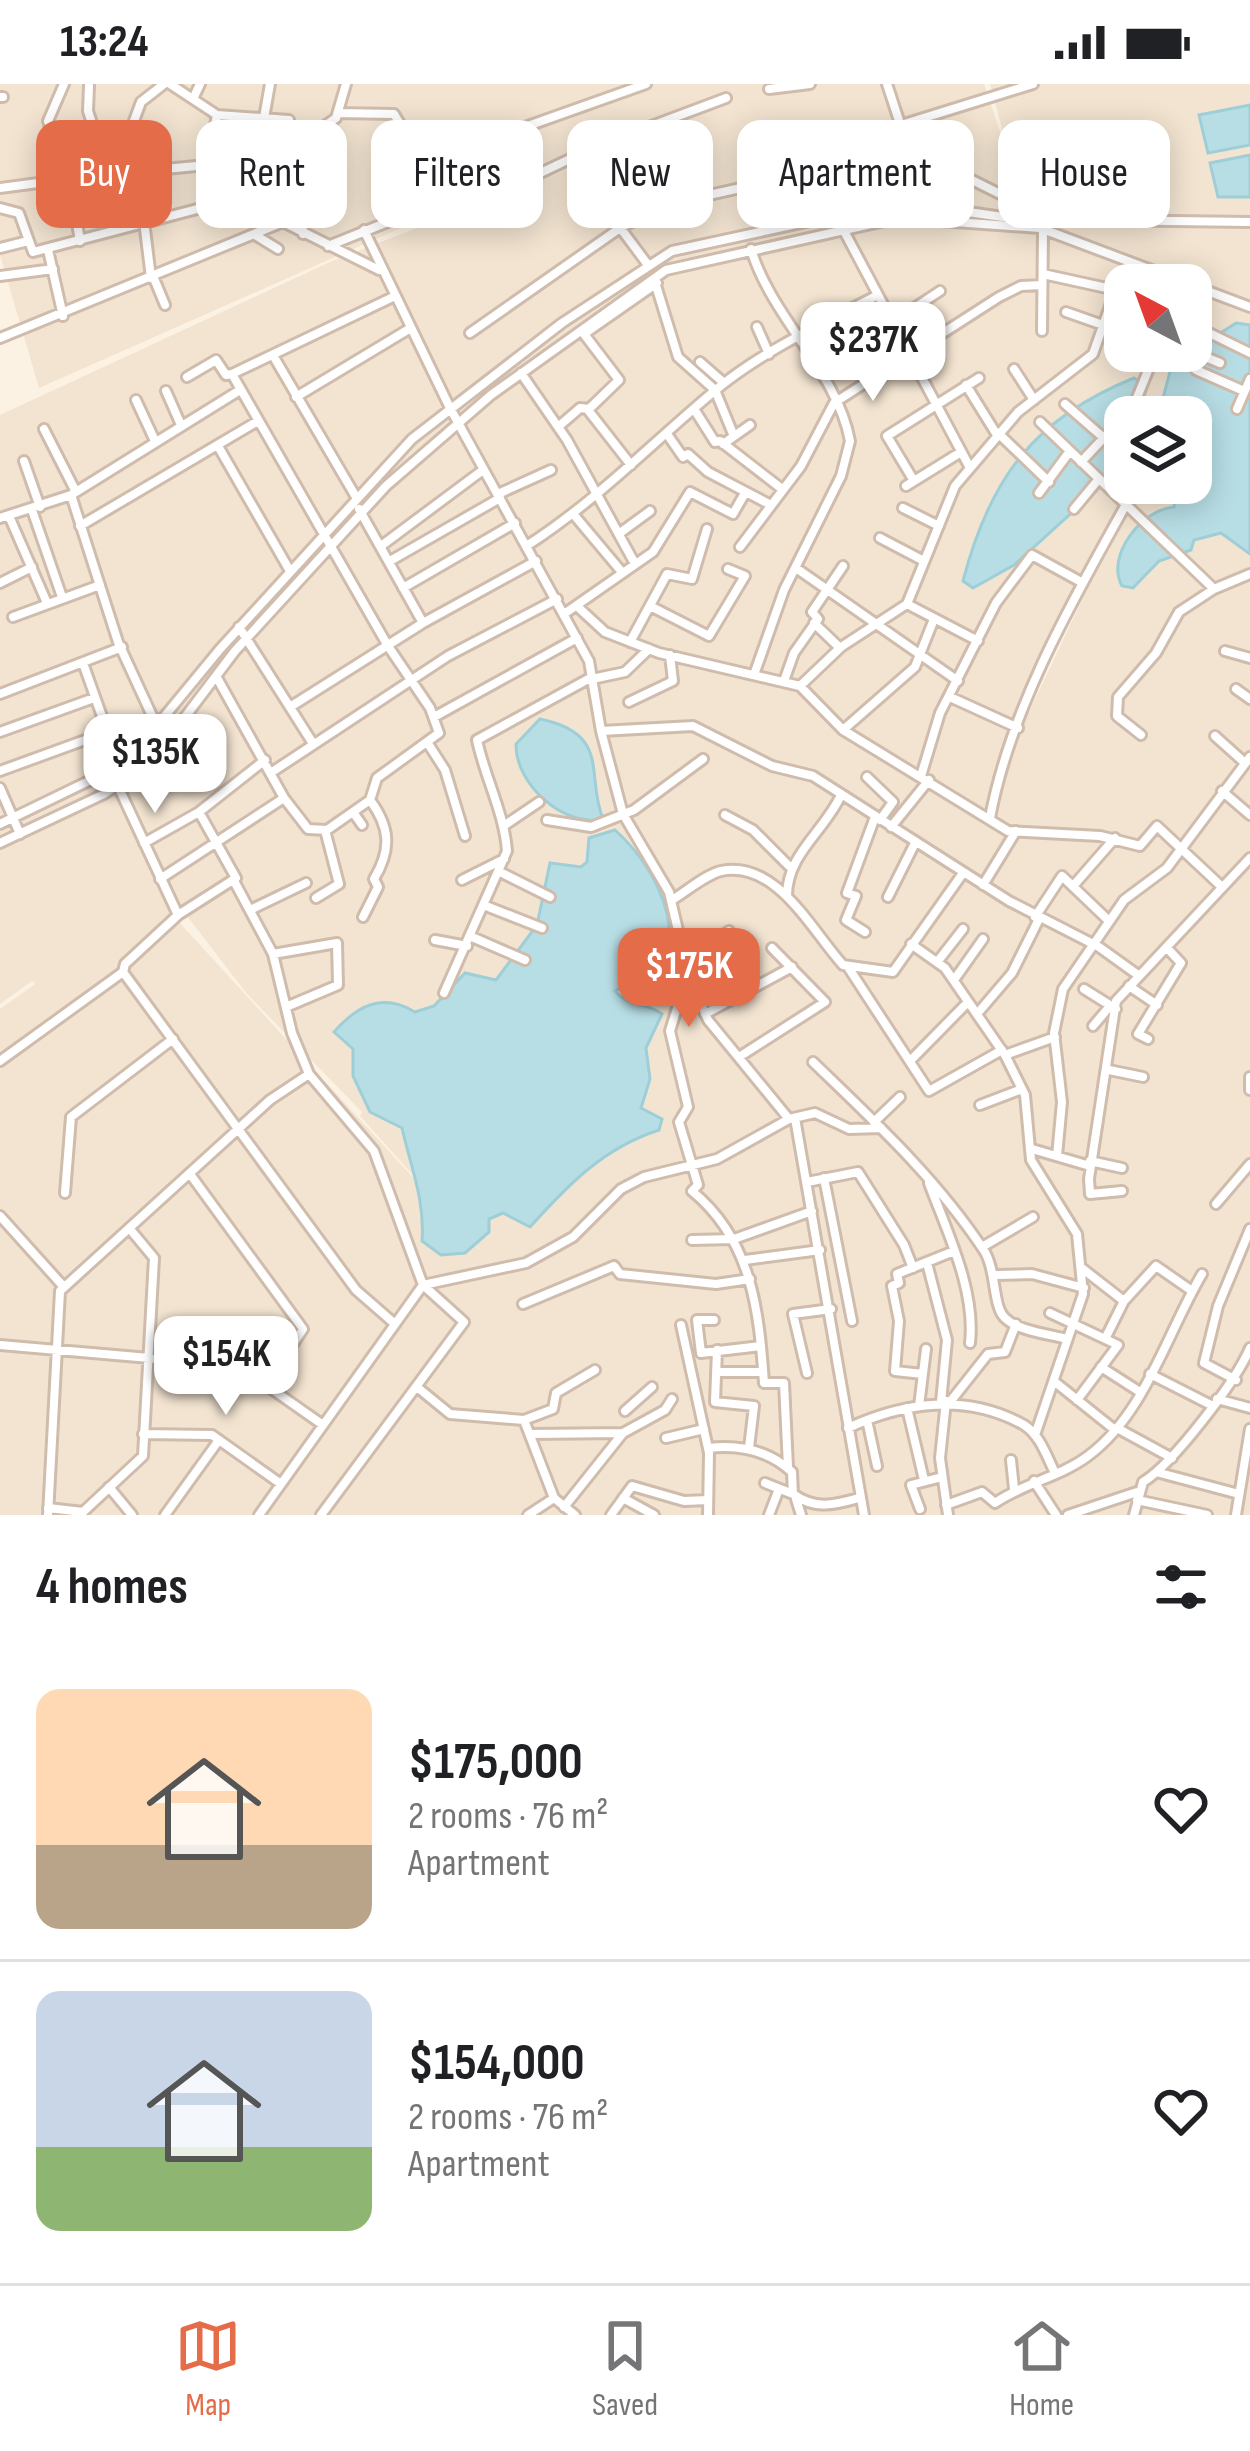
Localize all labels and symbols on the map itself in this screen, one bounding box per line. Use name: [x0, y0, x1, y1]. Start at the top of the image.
north arrow: [1104, 264, 1212, 372]
pin: $237K: [789, 302, 957, 404]
pin: $135K: [71, 714, 239, 816]
pin: $175K: [605, 928, 773, 1030]
pin: $154K: [142, 1316, 310, 1418]

